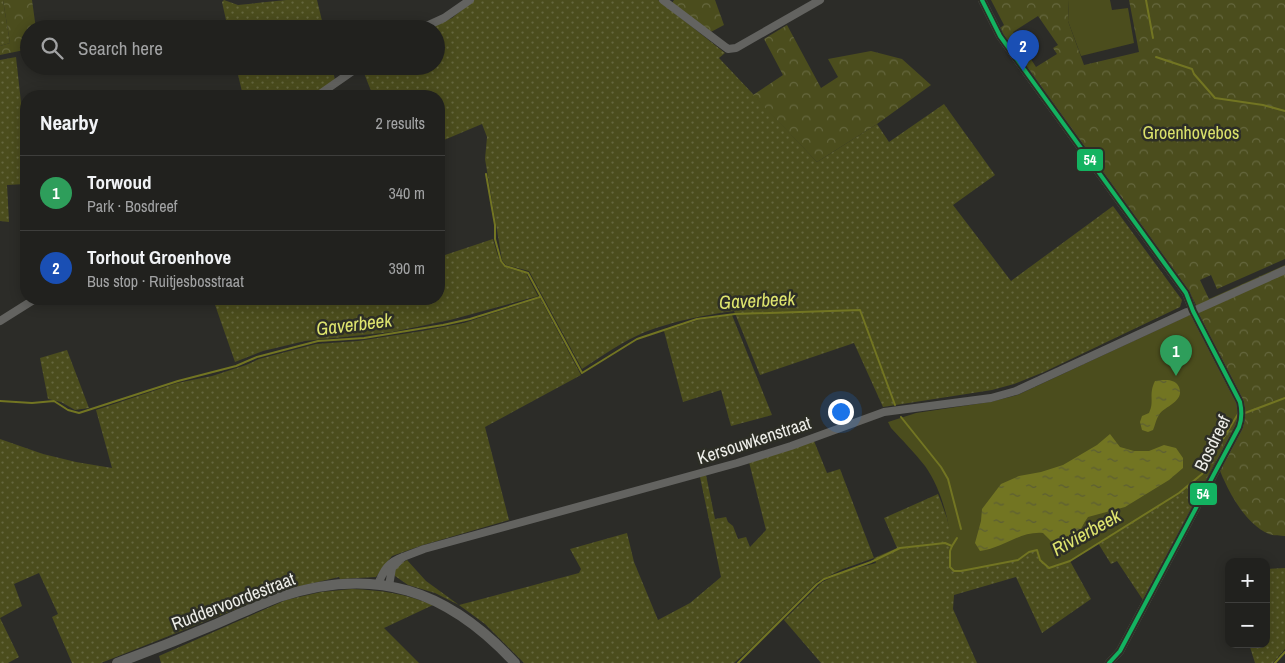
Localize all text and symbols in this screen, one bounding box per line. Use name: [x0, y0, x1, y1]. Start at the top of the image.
search box: [20, 20, 445, 75]
pin: 2: [1007, 30, 1039, 71]
icon: search: [38, 34, 66, 62]
text: Search here: [78, 35, 163, 61]
text: Nearby: [40, 108, 98, 137]
text: 2 results: [375, 112, 425, 134]
park label: Groenhovebos: [1143, 120, 1239, 145]
line badge: 54: [1076, 148, 1104, 172]
text: 54: [1084, 151, 1097, 169]
text: Torwoud: [87, 169, 152, 195]
text: 1: [52, 182, 60, 204]
text: 340 m: [389, 182, 425, 204]
text: Park · Bosdreef: [87, 195, 177, 217]
text: Torhout Groenhove: [87, 244, 231, 270]
text: 2: [52, 257, 60, 279]
text: 390 m: [389, 257, 425, 279]
text: Bus stop · Ruitjesbosstraat: [87, 270, 244, 292]
water label: Gaverbeek: [718, 285, 797, 315]
water label: Gaverbeek: [315, 306, 395, 342]
pin: 1: [1160, 335, 1192, 376]
your location: [828, 399, 854, 425]
street label: Kersouwkenstraat: [694, 410, 814, 470]
street label: Bosdreef: [1188, 410, 1237, 475]
line badge: 54: [1189, 482, 1218, 506]
text: 54: [1197, 485, 1210, 503]
water label: Rivierbeek: [1047, 502, 1126, 562]
map controls: [1225, 558, 1270, 648]
button: +: [1225, 558, 1270, 603]
street label: Ruddervoordestraat: [168, 566, 298, 636]
button: −: [1225, 603, 1270, 648]

